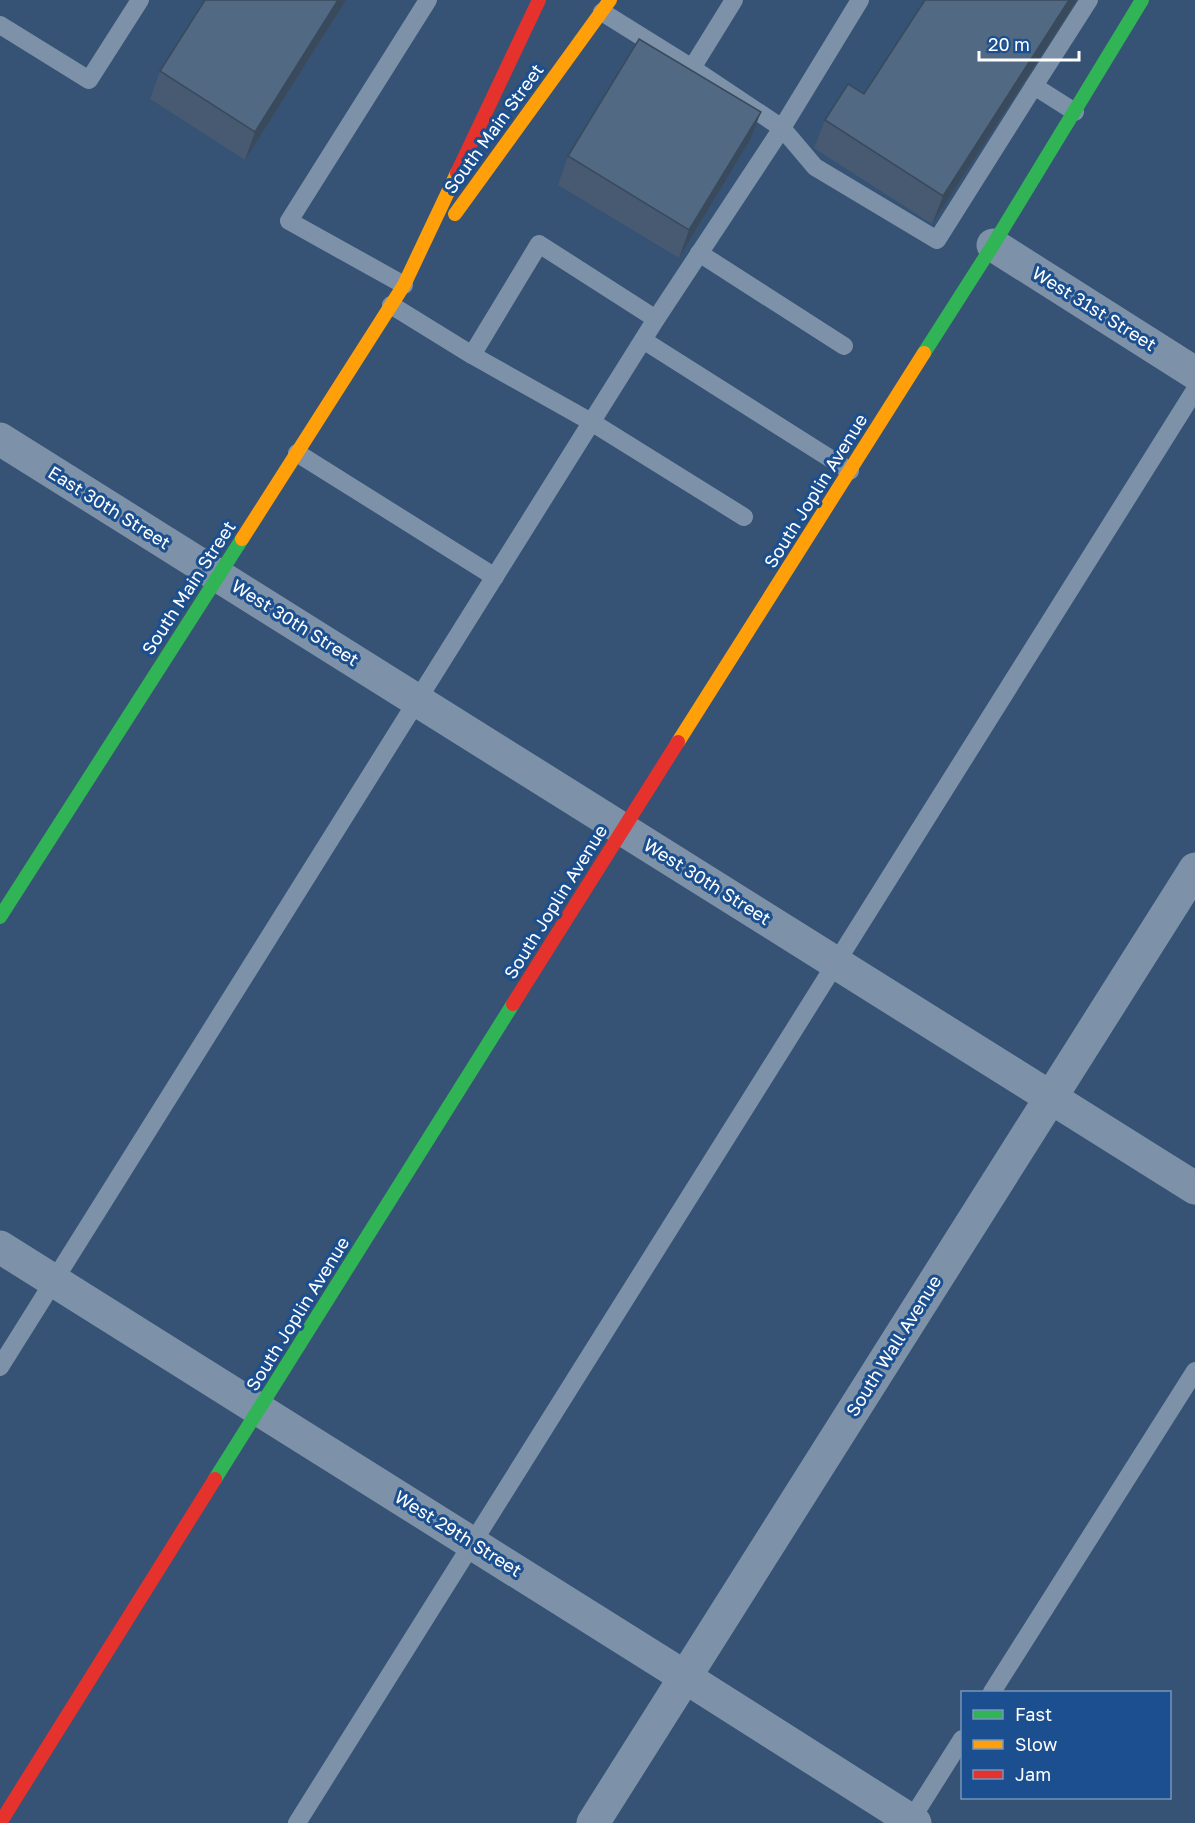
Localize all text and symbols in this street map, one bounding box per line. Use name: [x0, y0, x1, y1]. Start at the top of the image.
scale bar: [979, 24, 1080, 62]
text: 20 m: [988, 33, 1030, 55]
street label: South Main Street: [439, 59, 548, 198]
street label: West 31st Street: [1028, 261, 1161, 355]
street label: South Joplin Avenue: [759, 409, 872, 572]
street label: East 30th Street: [44, 461, 175, 554]
street label: South Main Street: [137, 516, 240, 659]
street label: West 30th Street: [228, 574, 363, 670]
street label: South Joplin Avenue: [499, 820, 612, 983]
street label: West 30th Street: [640, 833, 775, 929]
street label: South Joplin Avenue: [241, 1232, 354, 1395]
street label: South Wall Avenue: [841, 1271, 945, 1420]
street label: West 29th Street: [391, 1485, 526, 1581]
legend: [961, 1691, 1171, 1799]
text: Fast: [1015, 1703, 1052, 1725]
text: Slow: [1015, 1733, 1058, 1755]
text: Jam: [1015, 1763, 1051, 1785]

